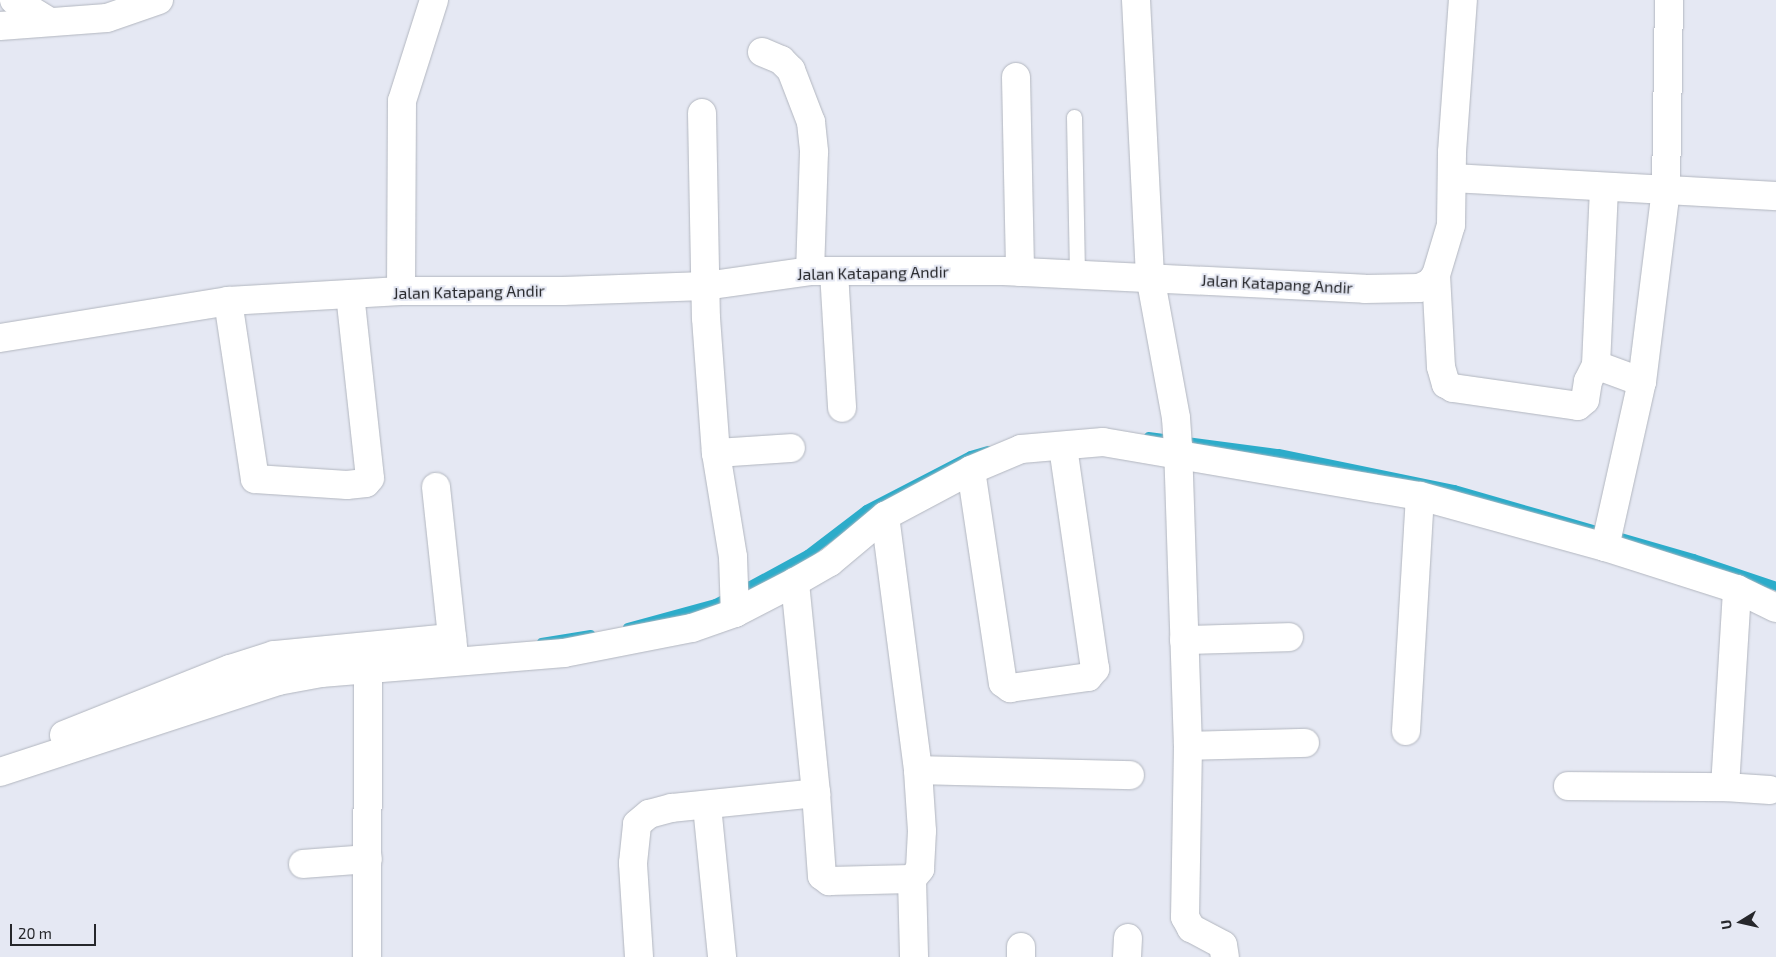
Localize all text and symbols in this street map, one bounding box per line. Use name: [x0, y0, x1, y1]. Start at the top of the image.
street label: Jalan Katapang Andir: [797, 262, 949, 284]
street label: Jalan Katapang Andir: [1200, 270, 1354, 298]
street label: Jalan Katapang Andir: [393, 281, 545, 303]
north arrow: [1716, 897, 1766, 947]
scale bar: [12, 914, 99, 946]
text: U: [1717, 918, 1735, 931]
text: 20 m: [18, 924, 52, 942]

